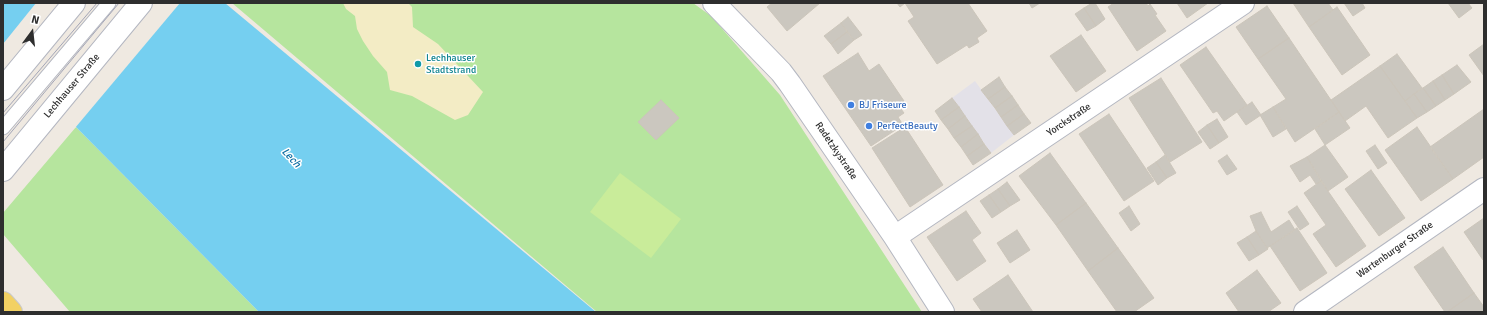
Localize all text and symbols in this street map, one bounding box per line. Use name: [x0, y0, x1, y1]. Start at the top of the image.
north arrow: [12, 12, 52, 52]
text: N: [30, 13, 41, 27]
street label: Lechhauser Straße: [42, 51, 102, 121]
place label: Lechhauser Stadtstrand: [426, 52, 476, 76]
marker: Lechhauser Stadtstrand: [413, 59, 423, 69]
place label: BJ Friseure: [859, 99, 907, 111]
marker: BJ Friseure: [846, 100, 856, 110]
street label: Yorckstraße: [1045, 101, 1093, 139]
street label: Radetzkystraße: [812, 120, 860, 182]
place label: PerfectBeauty: [877, 120, 938, 132]
marker: PerfectBeauty: [864, 121, 874, 131]
water label: Lech: [279, 145, 303, 171]
street label: Wartenburger Straße: [1355, 219, 1435, 281]

